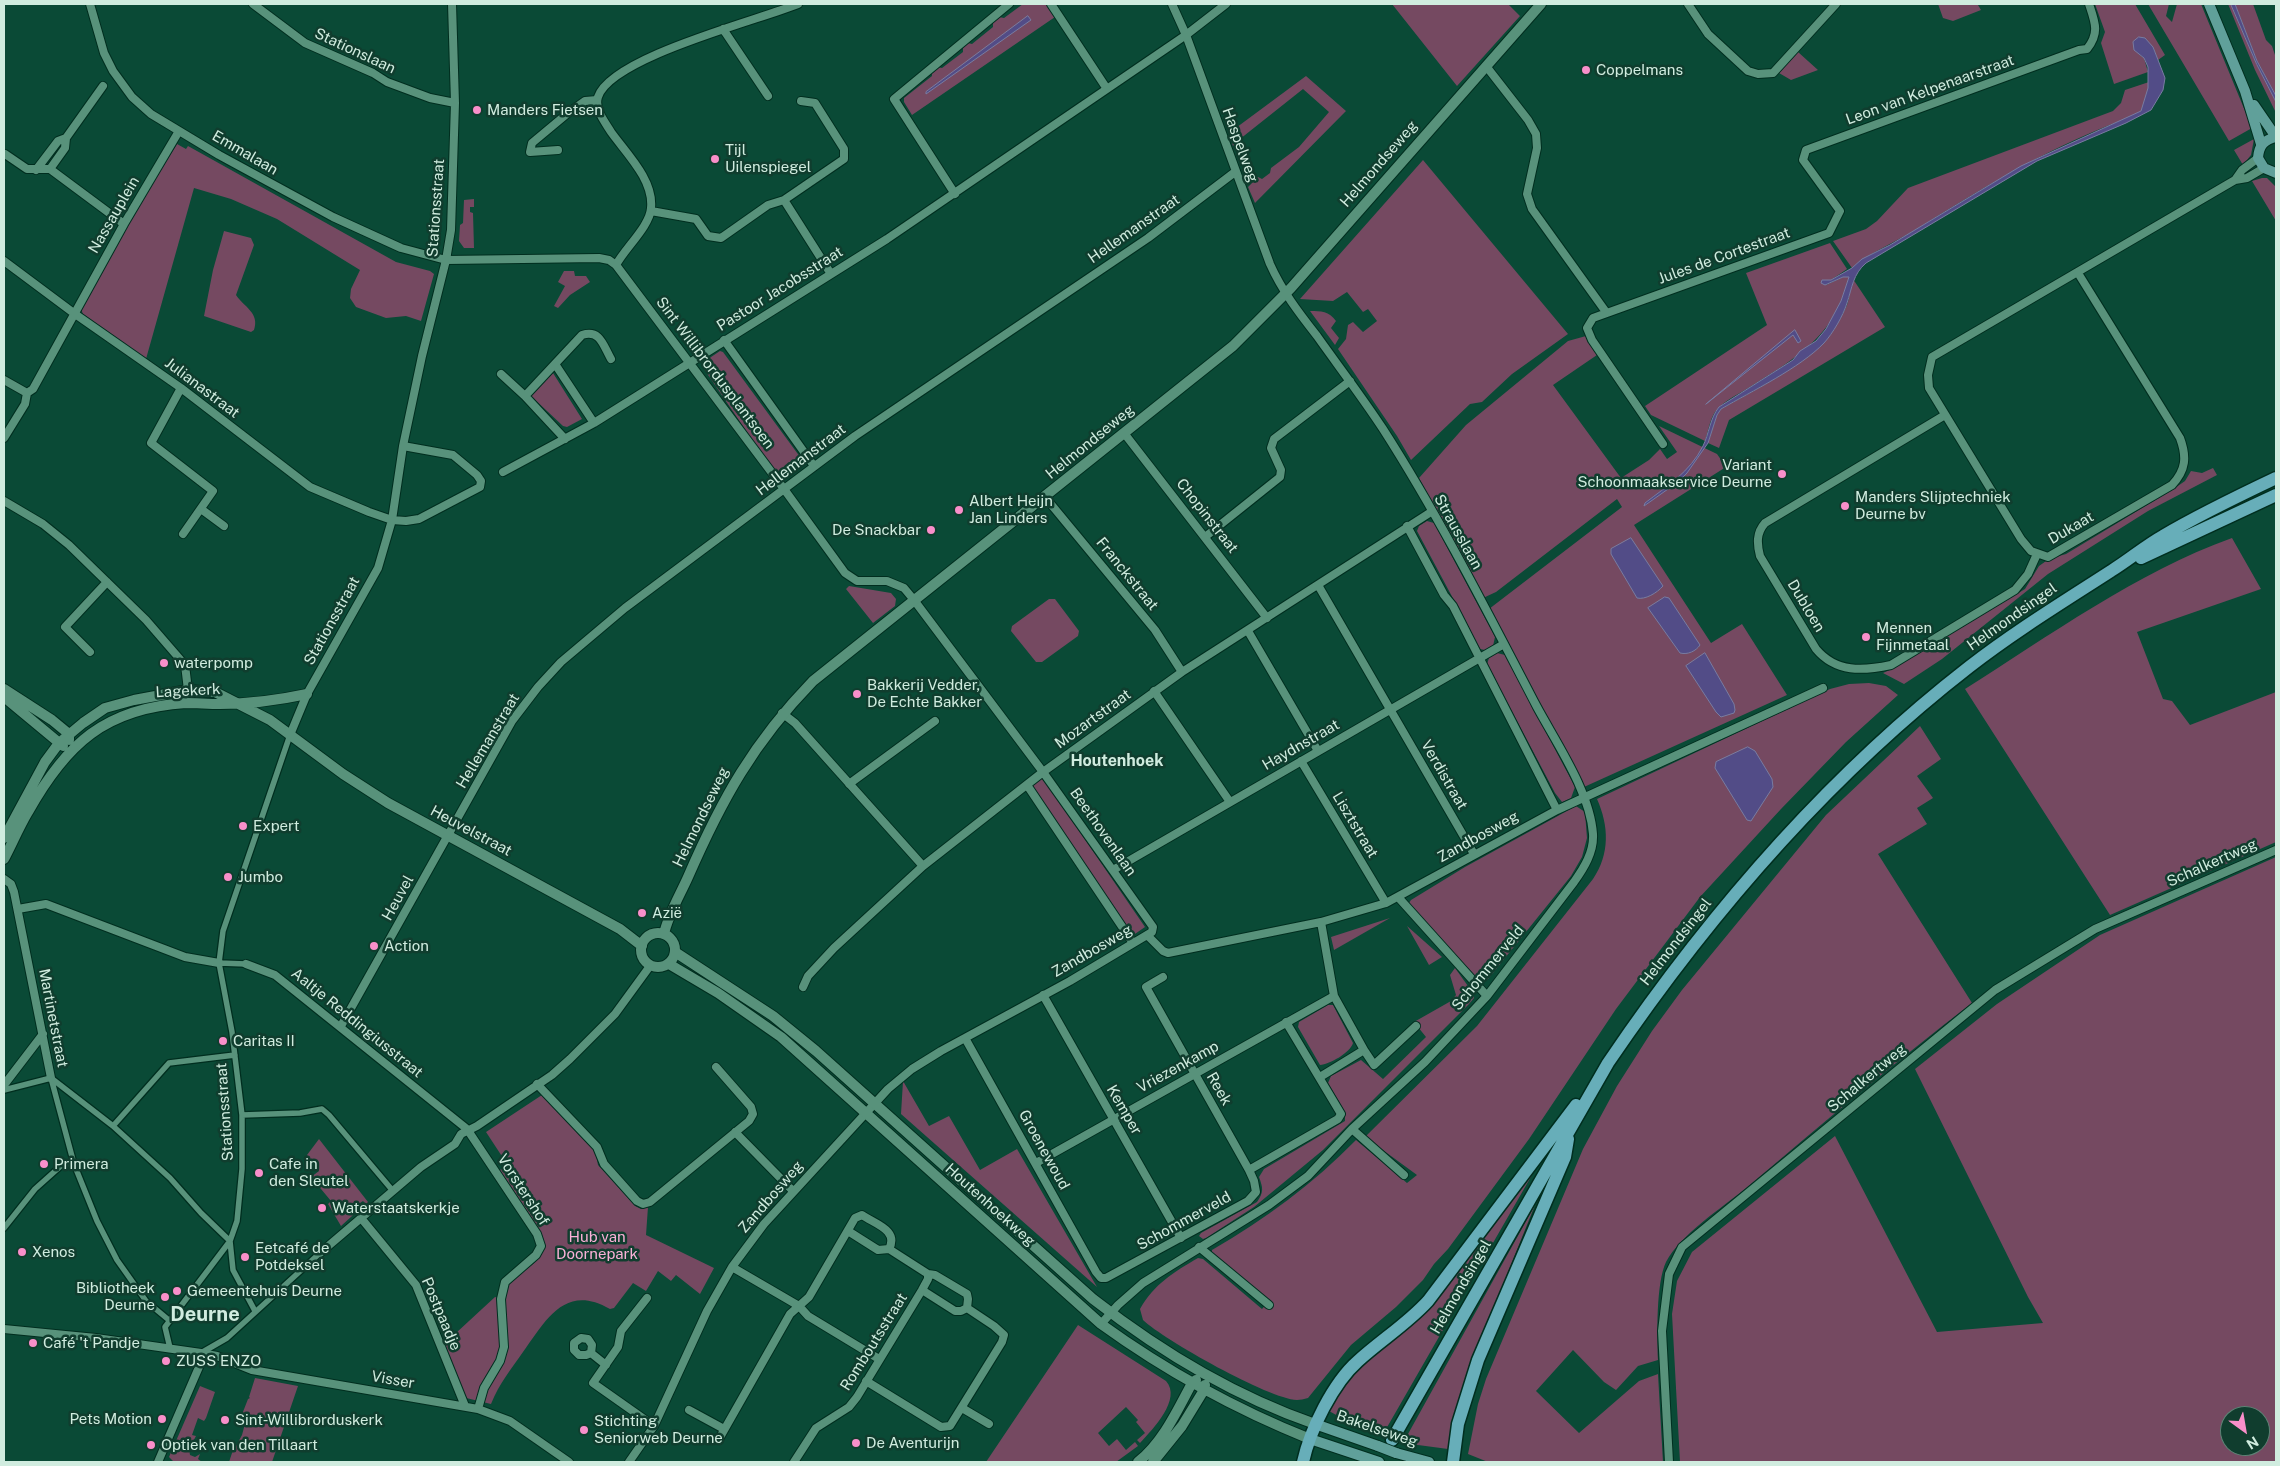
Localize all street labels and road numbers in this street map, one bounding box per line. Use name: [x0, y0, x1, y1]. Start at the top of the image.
street label: Stationslaan: [312, 24, 398, 78]
street label: Leon van Kelpenaarstraat: [1843, 51, 2017, 129]
street label: Haspelweg: [1218, 105, 1262, 185]
street label: Helmondseweg: [1337, 117, 1421, 211]
street label: Emmalaan: [209, 127, 281, 179]
street label: Stationsstraat: [424, 158, 448, 258]
street label: Nassauplein: [85, 173, 143, 257]
street label: Hellemanstraat: [1085, 191, 1183, 267]
street label: Jules de Cortestraat: [1656, 224, 1792, 288]
street label: Pastoor Jacobsstraat: [714, 243, 846, 335]
street label: Sint Willibrordusplantsoen: [652, 293, 778, 453]
street label: Julianastraat: [161, 354, 243, 422]
street label: Helmondseweg: [1042, 401, 1138, 483]
street label: Hellemanstraat: [753, 420, 849, 500]
street label: Chopinstraat: [1172, 475, 1242, 557]
street label: Strausslaan: [1430, 491, 1486, 573]
street label: Dukaat: [2045, 508, 2097, 548]
street label: Franckstraat: [1092, 534, 1162, 614]
street label: Stationsstraat: [300, 574, 364, 668]
street label: Dubloen: [1783, 577, 1829, 635]
street label: Helmondsingel: [1964, 579, 2060, 655]
street label: Lagekerk: [155, 680, 221, 702]
street label: Mozartstraat: [1052, 685, 1134, 753]
street label: Hellemanstraat: [453, 690, 523, 792]
street label: Haydnstraat: [1259, 716, 1343, 774]
street label: Verdistraat: [1417, 737, 1471, 813]
street label: Helmondseweg: [669, 764, 733, 870]
street label: Beethovenlaan: [1066, 784, 1140, 880]
street label: Lisztstraat: [1328, 789, 1382, 861]
street label: Heuvelstraat: [427, 802, 515, 860]
street label: Zandbosweg: [1434, 807, 1522, 867]
street label: Schalkertweg: [2164, 835, 2260, 891]
street label: Heuvel: [378, 872, 418, 924]
street label: Helmondsingel: [1636, 895, 1716, 989]
street label: Zandbosweg: [1049, 921, 1135, 981]
street label: Schommerveld: [1448, 922, 1528, 1014]
street label: Aaltje Reddingiusstraat: [288, 964, 426, 1082]
street label: Martinetstraat: [35, 967, 71, 1069]
street label: Vriezenkamp: [1134, 1037, 1222, 1097]
street label: Schalkertweg: [1824, 1040, 1910, 1116]
street label: Stationsstraat: [213, 1062, 237, 1162]
street label: Reek: [1202, 1069, 1236, 1109]
street label: Kemper: [1103, 1082, 1145, 1138]
street label: Groenewoud: [1015, 1107, 1073, 1193]
street label: Vorstershof: [493, 1151, 553, 1229]
street label: Zandbosweg: [735, 1157, 807, 1237]
street label: Houtenhoekweg: [941, 1160, 1039, 1250]
street label: Schommerveld: [1134, 1188, 1234, 1254]
street label: Helmondsingel: [1427, 1237, 1495, 1337]
street label: Postpaadje: [417, 1275, 465, 1353]
street label: Romboutsstraat: [837, 1290, 911, 1394]
street label: Visser: [370, 1367, 416, 1393]
street label: Bakelseweg: [1334, 1407, 1420, 1451]

